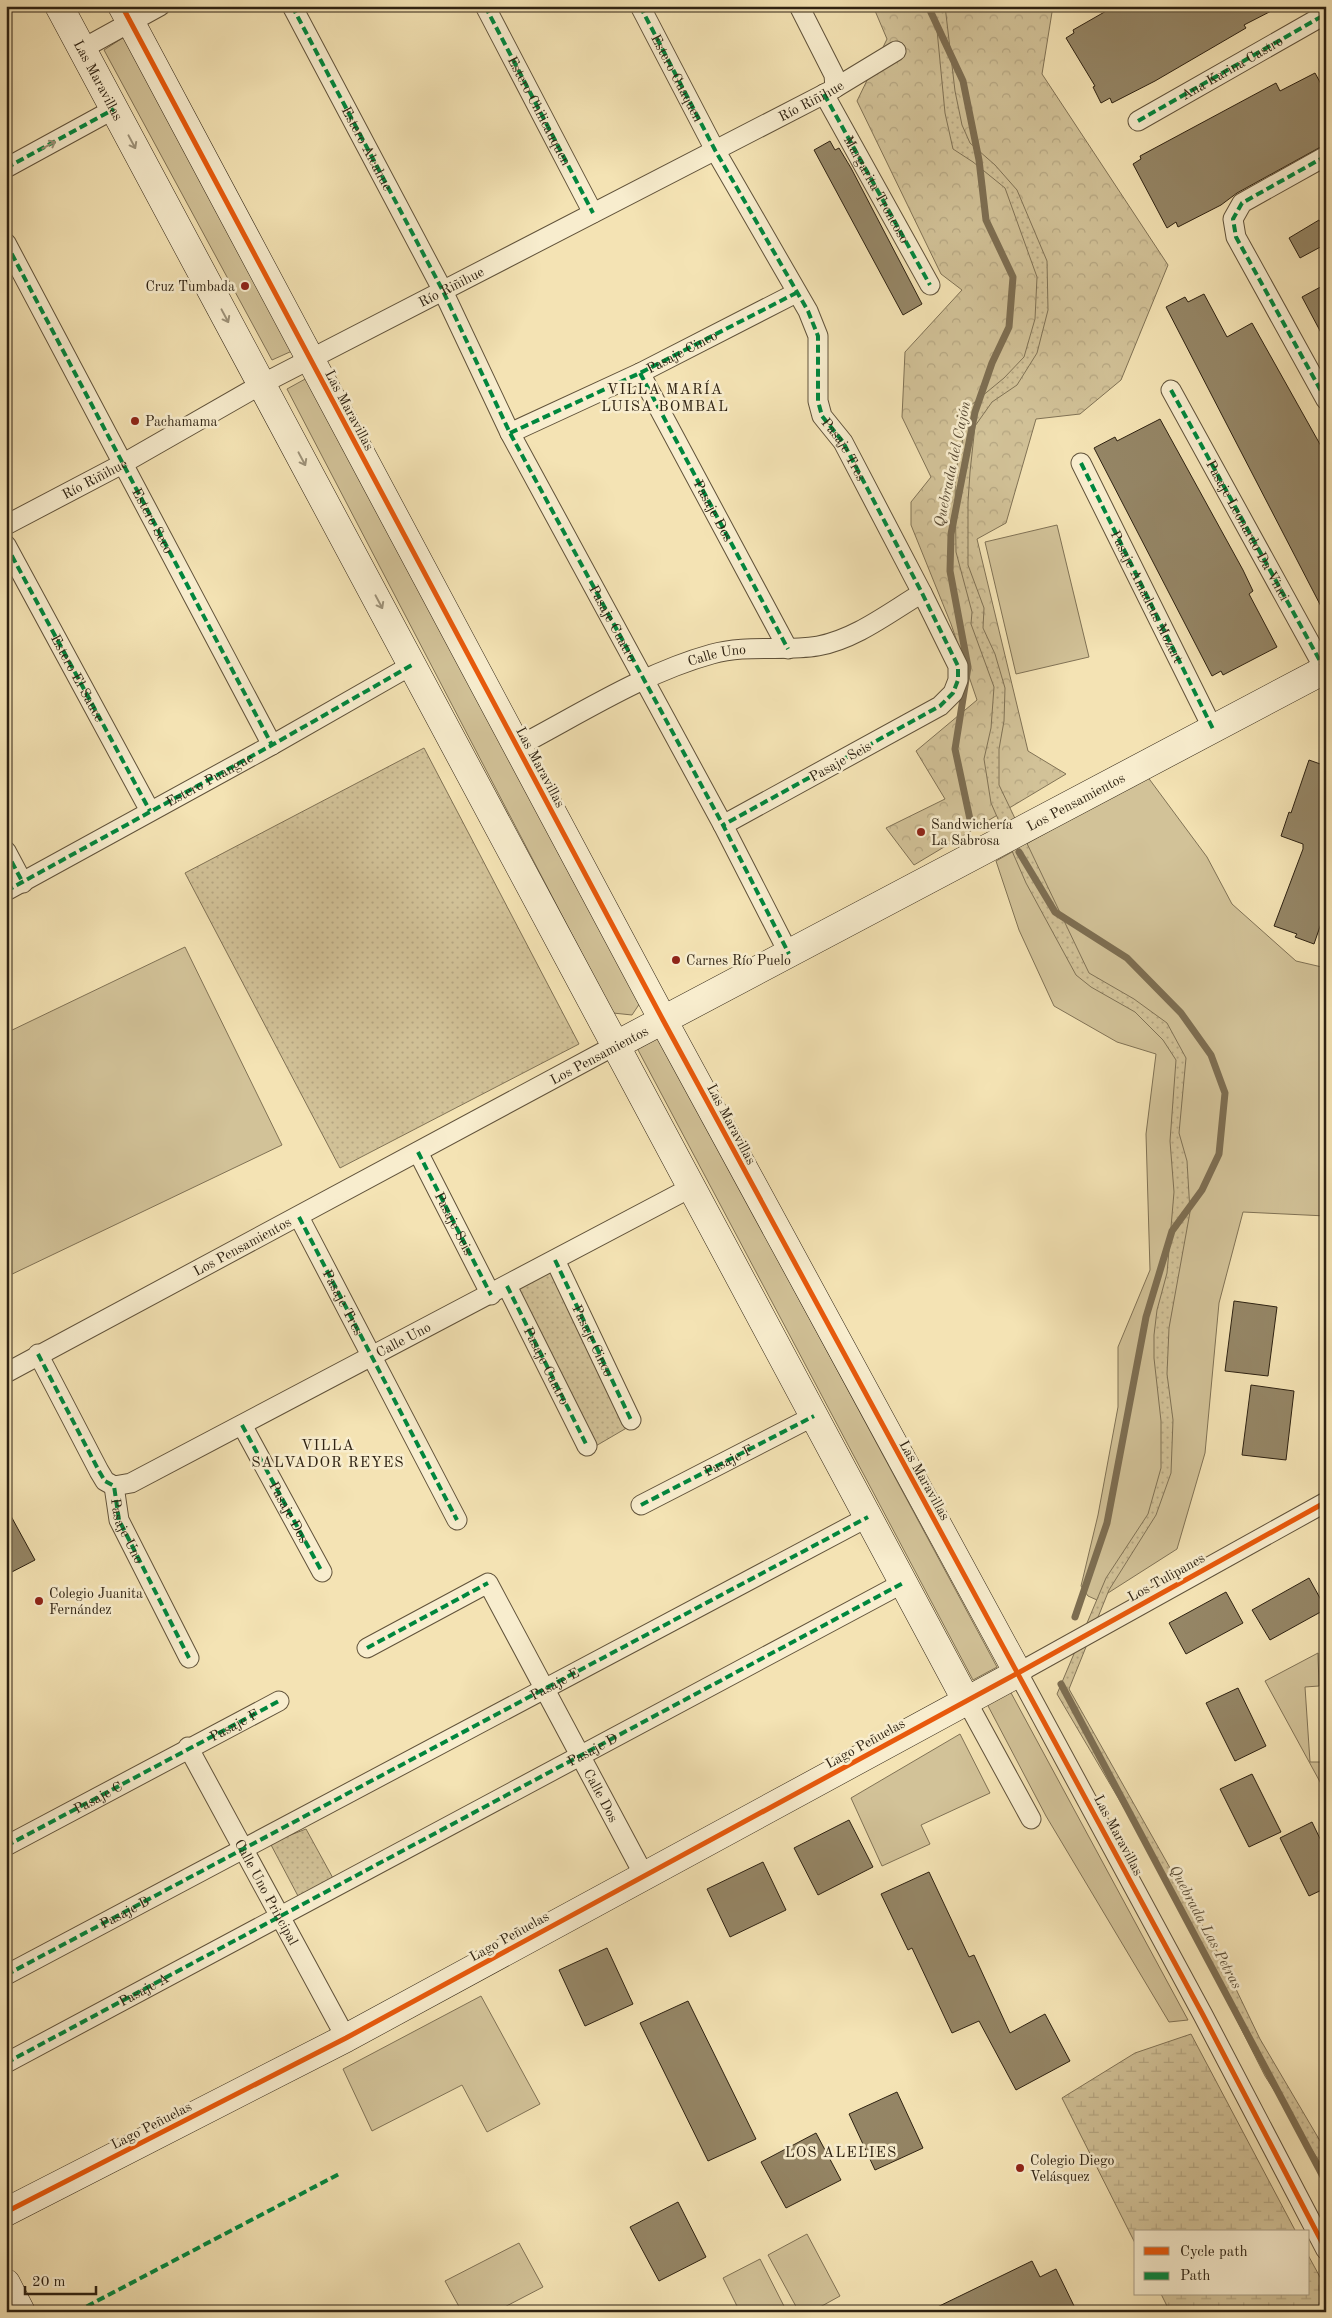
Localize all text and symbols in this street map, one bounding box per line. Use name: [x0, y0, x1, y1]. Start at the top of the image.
street label: Estero Guaquen: [648, 32, 705, 125]
street label: Ana Karina Castro: [1179, 34, 1286, 103]
street label: Las Maravillas: [71, 38, 125, 123]
street label: Estero Chilicauquen: [504, 54, 573, 168]
street label: Río Riñihue: [776, 78, 846, 124]
street label: Estero Alcahue: [339, 104, 394, 193]
one-way arrow: [127, 134, 137, 149]
street label: Margarita Troncoso: [841, 134, 911, 246]
one-way arrow: [41, 139, 56, 149]
street label: Río Riñihue: [417, 265, 486, 310]
place label: Cruz Tumbada: [145, 280, 235, 294]
marker: Cruz Tumbada: [239, 280, 251, 292]
one-way arrow: [221, 308, 230, 323]
street label: Pasaje Cinco: [644, 329, 720, 376]
street label: Las Maravillas: [322, 368, 376, 453]
district label: VILLA MARÍA LUISA BOMBAL: [601, 380, 729, 415]
water label: Quebrada del Cajón: [933, 400, 974, 529]
marker: Pachamama: [129, 415, 141, 427]
place label: Pachamama: [145, 415, 218, 429]
street label: Pasaje Tres: [818, 416, 868, 484]
one-way arrow: [298, 451, 307, 466]
street label: Río Riñihue: [60, 457, 130, 502]
street label: Pasaje Leonardo Da Vinci: [1203, 458, 1292, 604]
street label: Pasaje Dos: [691, 478, 735, 544]
street label: Estero Seco: [129, 486, 175, 556]
street label: Pasaje Amadeus Mozart: [1108, 528, 1185, 666]
street label: Pasaje Cuatro: [586, 583, 639, 664]
one-way arrow: [374, 595, 384, 609]
street label: Estero El Sauce: [48, 632, 106, 724]
street label: Calle Uno: [686, 643, 746, 669]
street label: Las Maravillas: [513, 725, 567, 810]
street label: Pasaje Seis: [807, 739, 874, 785]
street label: Estero Puangue: [164, 751, 256, 810]
street label: Los Pensamientos: [1025, 771, 1127, 834]
place label: Sandwichería La Sabrosa: [931, 818, 1013, 848]
marker: Sandwichería La Sabrosa: [915, 826, 927, 838]
marker: Carnes Río Puelo: [670, 954, 682, 966]
place label: Carnes Río Puelo: [686, 954, 791, 968]
street label: Los Pensamientos: [548, 1024, 651, 1088]
street label: Las Maravillas: [704, 1082, 758, 1167]
street label: Pasaje Seis: [432, 1190, 475, 1257]
street label: Los Pensamientos: [191, 1215, 294, 1279]
street label: Pasaje Tres: [320, 1267, 365, 1338]
street label: Pasaje Cinco: [569, 1303, 615, 1379]
street label: Calle Uno: [374, 1320, 433, 1360]
street label: Pasaje Cuatro: [521, 1325, 571, 1407]
street label: Las Maravillas: [896, 1438, 952, 1523]
district label: VILLA SALVADOR REYES: [251, 1439, 405, 1471]
street label: Pasaje F: [702, 1443, 755, 1479]
street label: Pasaje Dos: [266, 1479, 311, 1545]
street label: Pasaje Uno: [108, 1498, 146, 1566]
street label: Los Tulipanes: [1126, 1551, 1207, 1605]
place label: Colegio Juanita Fernández: [49, 1587, 143, 1617]
marker: Colegio Juanita Fernández: [33, 1595, 45, 1607]
street label: Pasaje E: [528, 1666, 582, 1703]
street label: Pasaje F: [208, 1707, 261, 1745]
street label: Lago Peñuelas: [824, 1716, 907, 1771]
street label: Pasaje D: [565, 1731, 620, 1769]
street label: Calle Dos: [581, 1767, 620, 1825]
street label: Pasaje C: [72, 1779, 125, 1817]
street label: Las Maravillas: [1091, 1793, 1145, 1878]
street label: Calle Uno Principal: [232, 1837, 300, 1948]
water label: Quebrada Las Petras: [1166, 1863, 1244, 1992]
street label: Pasaje B: [98, 1894, 152, 1932]
street label: Lago Peñuelas: [468, 1909, 551, 1964]
street label: Pasaje A: [117, 1971, 172, 2009]
street label: Lago Peñuelas: [109, 2100, 194, 2152]
district label: LOS ALELIES: [785, 2146, 897, 2161]
place label: Colegio Diego Velásquez: [1030, 2154, 1114, 2184]
marker: Colegio Diego Velásquez: [1014, 2162, 1026, 2174]
legend: [1134, 2230, 1310, 2296]
text: Cycle path: [1180, 2245, 1248, 2260]
scale bar: [25, 2263, 96, 2295]
text: Path: [1180, 2269, 1210, 2284]
text: 20 m: [32, 2275, 66, 2290]

